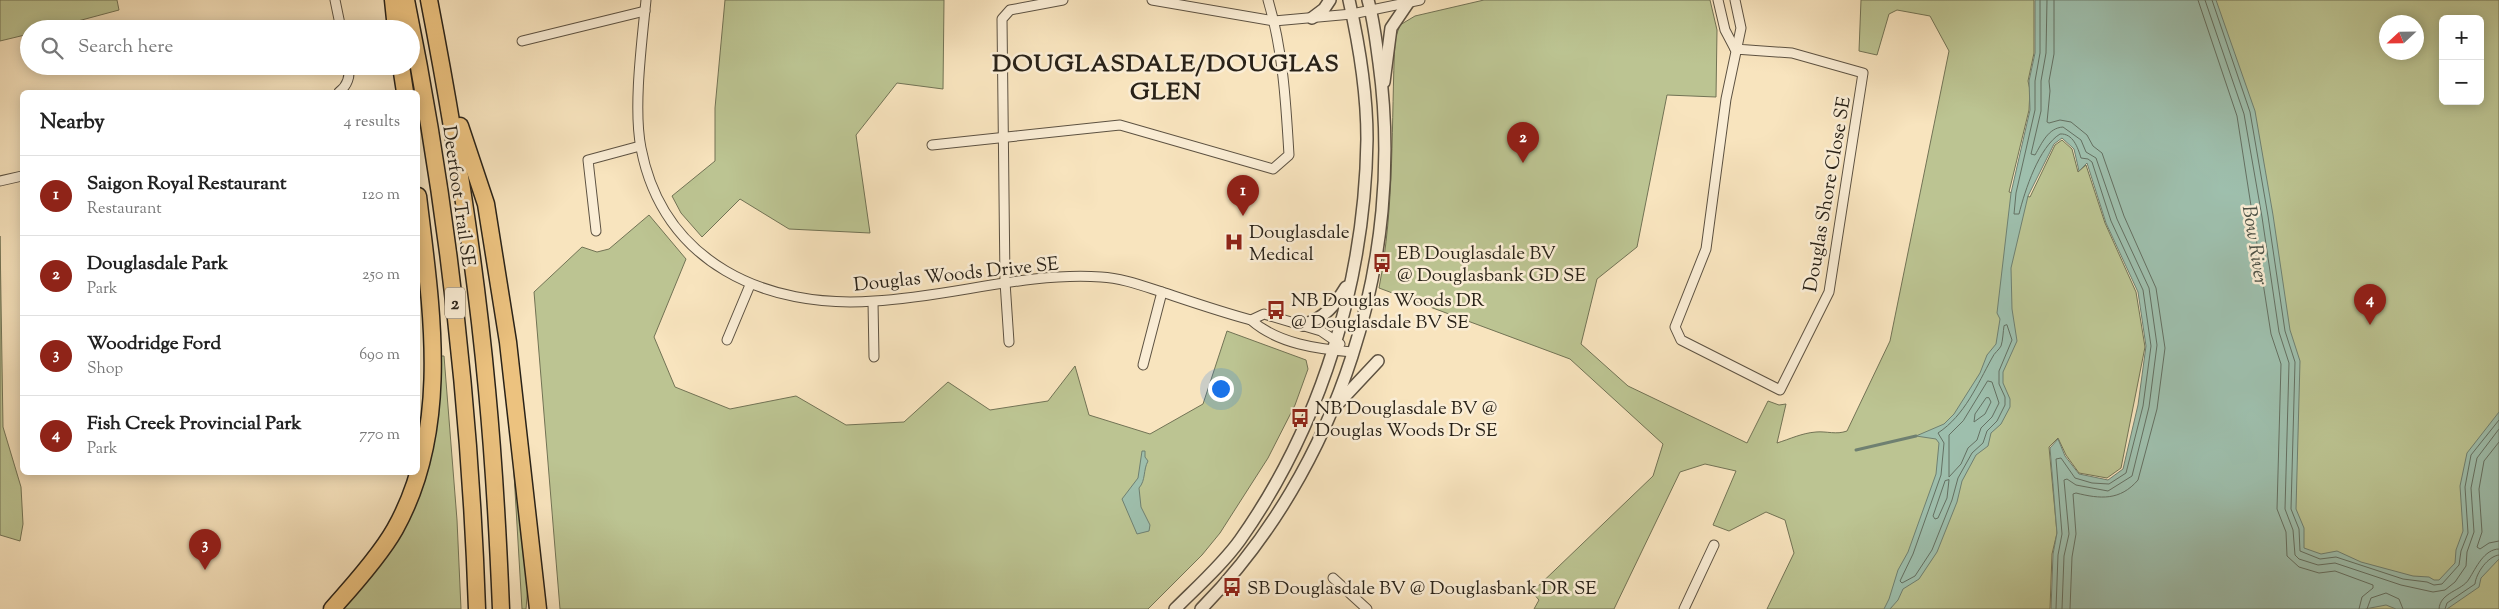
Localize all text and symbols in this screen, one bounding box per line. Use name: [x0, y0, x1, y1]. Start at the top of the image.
north arrow: [2379, 15, 2424, 60]
map controls: [2439, 15, 2484, 105]
button: +: [2439, 15, 2484, 60]
search box: [20, 20, 420, 75]
icon: search: [38, 34, 66, 62]
text: Search here: [78, 34, 173, 61]
district label: DOUGLASDALE/DOUGLAS GLEN: [992, 48, 1340, 110]
button: −: [2439, 60, 2484, 105]
street label: Douglas Shore Close SE: [1798, 94, 1859, 294]
text: Nearby: [40, 108, 105, 138]
text: 4 results: [344, 111, 400, 134]
pin: 2: [1507, 122, 1539, 163]
street label: Deerfoot Trail SE: [434, 124, 481, 269]
text: Saigon Royal Restaurant: [87, 171, 287, 198]
pin: 1: [1227, 175, 1259, 216]
text: 1: [53, 184, 59, 207]
text: 120 m: [362, 184, 400, 207]
text: Restaurant: [87, 198, 162, 221]
water label: Bow River: [2233, 203, 2274, 287]
place label: Douglasdale Medical: [1249, 220, 1350, 269]
hospital icon: Douglasdale Medical: [1223, 231, 1245, 253]
place label: EB Douglasdale BV @ Douglasbank GD SE: [1397, 241, 1586, 290]
text: Douglasdale Park: [87, 251, 228, 278]
street label: Douglas Woods Drive SE: [852, 251, 1061, 300]
bus stop icon: EB Douglasdale BV @ Douglasbank GD SE: [1371, 252, 1393, 274]
text: 2: [52, 264, 60, 287]
text: 250 m: [362, 264, 400, 287]
text: Park: [87, 278, 118, 301]
pin: 4: [2354, 284, 2386, 325]
road number: 2: [445, 288, 465, 318]
place label: NB Douglas Woods DR @ Douglasdale BV SE: [1291, 288, 1485, 337]
bus stop icon: NB Douglas Woods DR @ Douglasdale BV SE: [1265, 299, 1287, 321]
text: Woodridge Ford: [87, 331, 221, 358]
text: 3: [53, 344, 59, 367]
text: 690 m: [359, 344, 400, 367]
text: Shop: [87, 358, 123, 381]
your location: [1208, 376, 1234, 402]
place label: NB Douglasdale BV @ Douglas Woods Dr SE: [1315, 396, 1498, 445]
bus stop icon: NB Douglasdale BV @ Douglas Woods Dr SE: [1289, 407, 1311, 429]
text: Fish Creek Provincial Park: [87, 411, 302, 438]
text: 4: [52, 424, 60, 447]
text: 770 m: [359, 424, 400, 447]
text: Park: [87, 438, 118, 461]
pin: 3: [189, 529, 221, 570]
bus stop icon: SB Douglasdale BV @ Douglasbank DR SE: [1221, 576, 1243, 598]
place label: SB Douglasdale BV @ Douglasbank DR SE: [1247, 576, 1597, 603]

